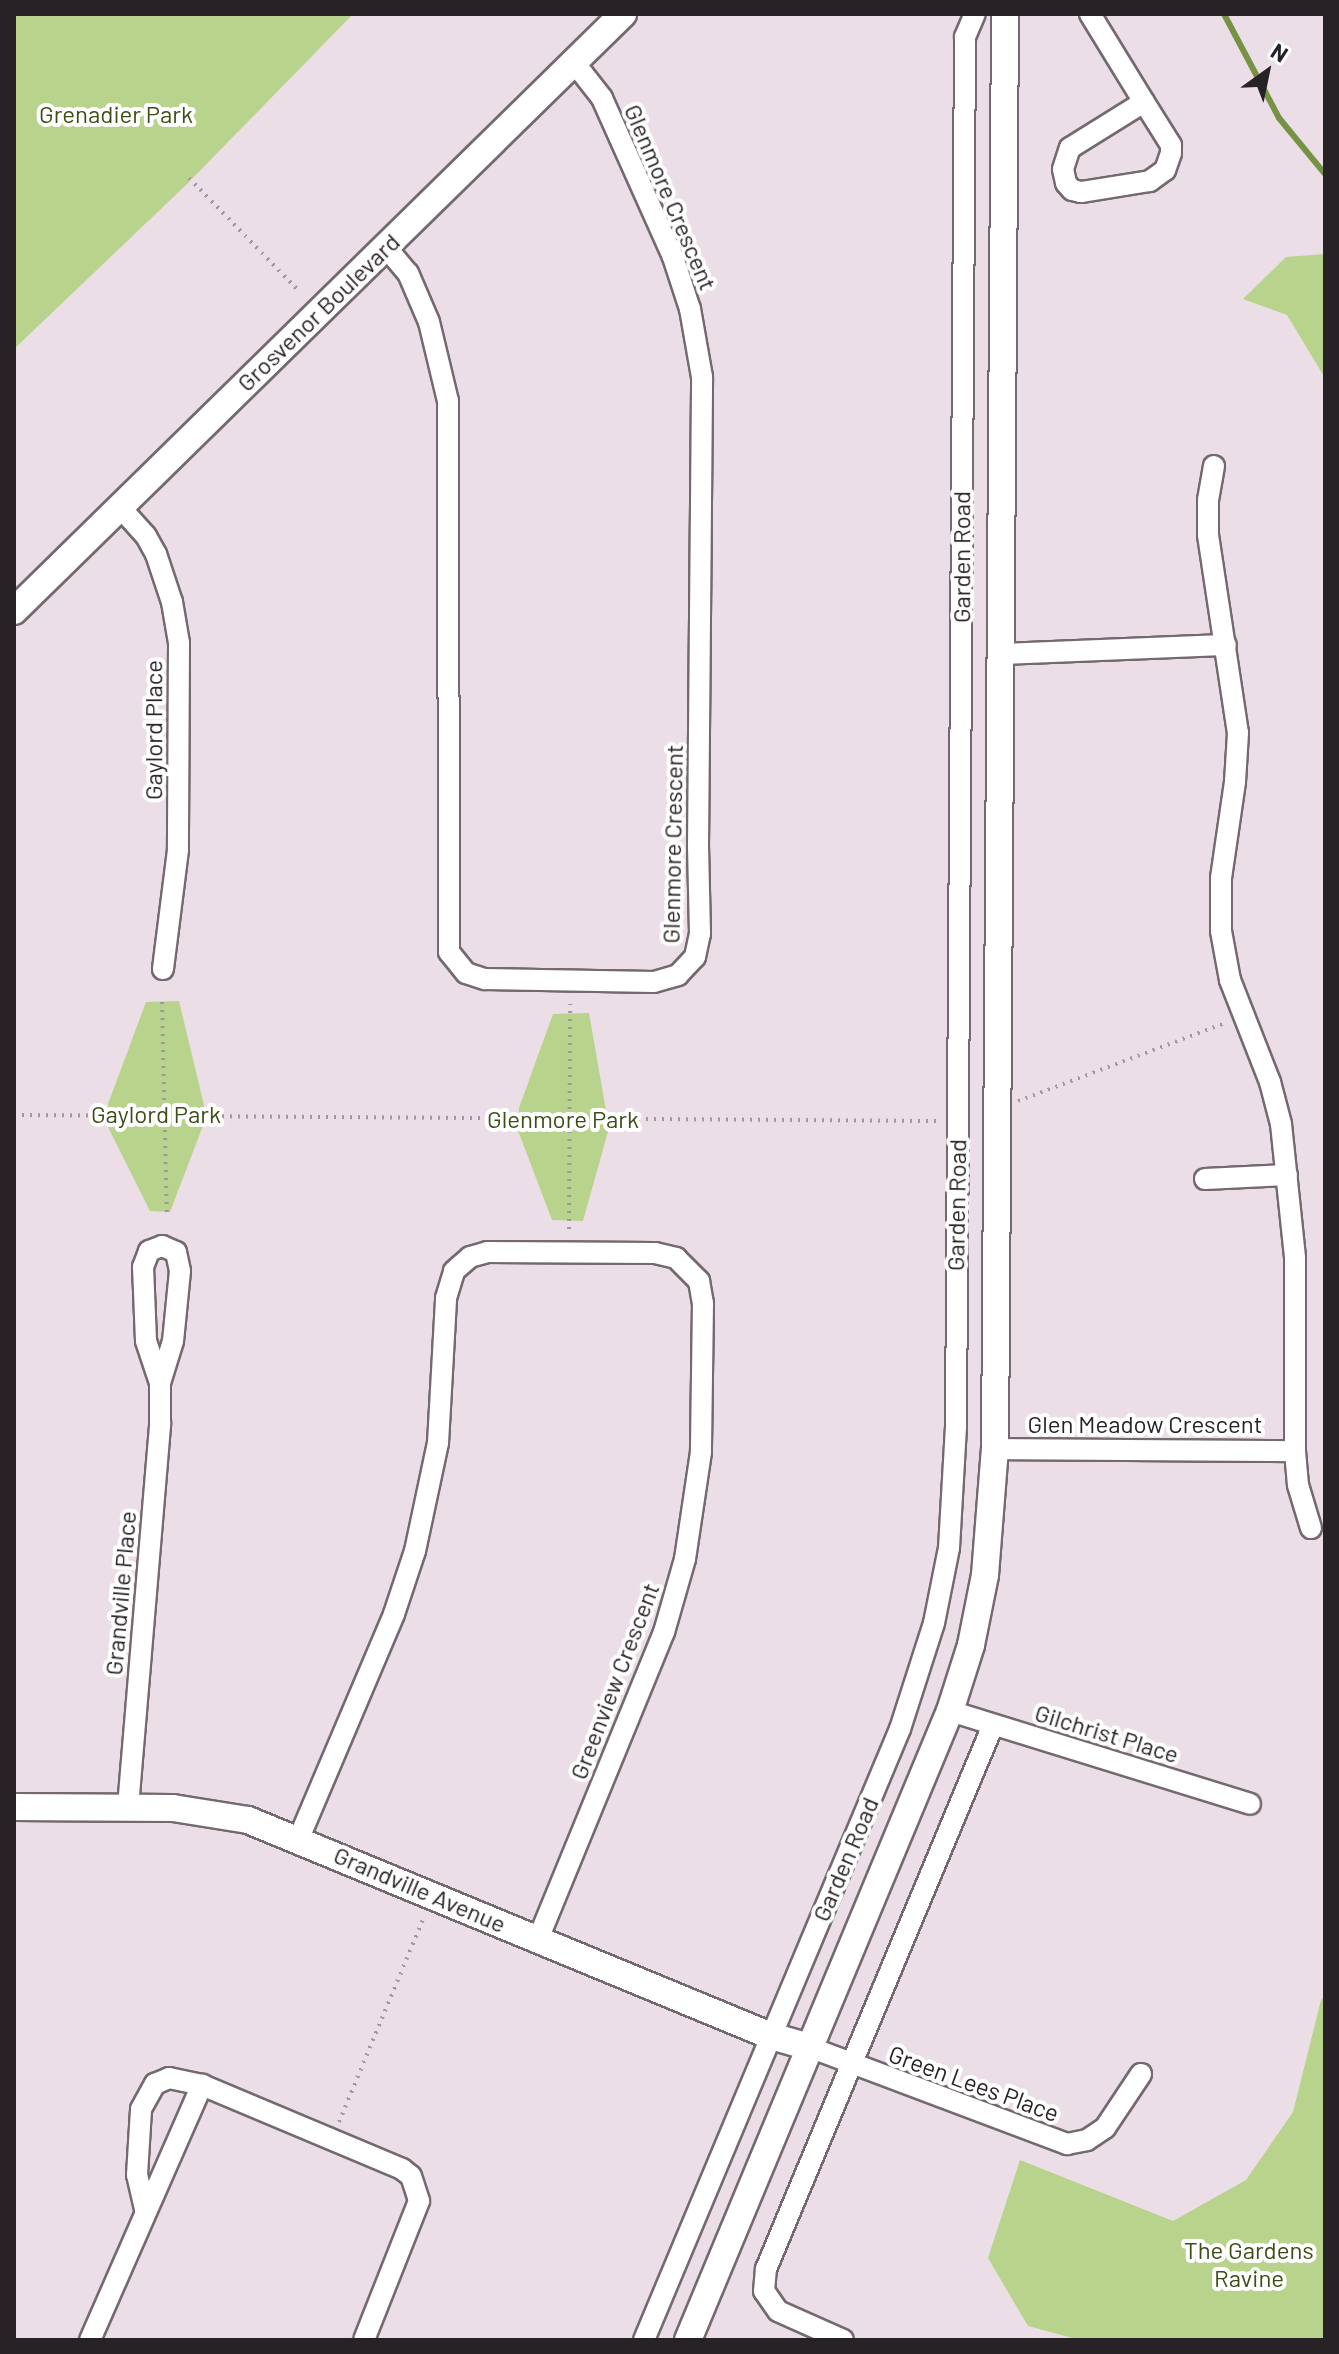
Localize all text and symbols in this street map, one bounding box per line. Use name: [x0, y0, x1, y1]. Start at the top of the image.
north arrow: [1227, 32, 1307, 112]
text: N: [1267, 37, 1293, 67]
park label: Grenadier Park: [39, 100, 193, 128]
street label: Glenmore Crescent: [619, 100, 723, 294]
street label: Grosvenor Boulevard: [231, 227, 405, 397]
street label: Garden Road: [947, 491, 975, 623]
street label: Gaylord Place: [139, 660, 167, 800]
street label: Glenmore Crescent: [656, 744, 688, 944]
park label: Gaylord Park: [91, 1100, 221, 1128]
park label: Glenmore Park: [487, 1105, 639, 1133]
street label: Garden Road: [940, 1139, 972, 1271]
street label: Glen Meadow Crescent: [1028, 1410, 1262, 1438]
street label: Grandville Place: [98, 1510, 142, 1676]
street label: Greenview Crescent: [563, 1579, 665, 1783]
street label: Gilchrist Place: [1032, 1697, 1182, 1769]
street label: Garden Road: [806, 1793, 884, 1925]
street label: Grandville Avenue: [330, 1840, 510, 1938]
street label: Green Lees Place: [885, 2039, 1063, 2127]
park label: The Gardens Ravine: [1184, 2236, 1314, 2292]

